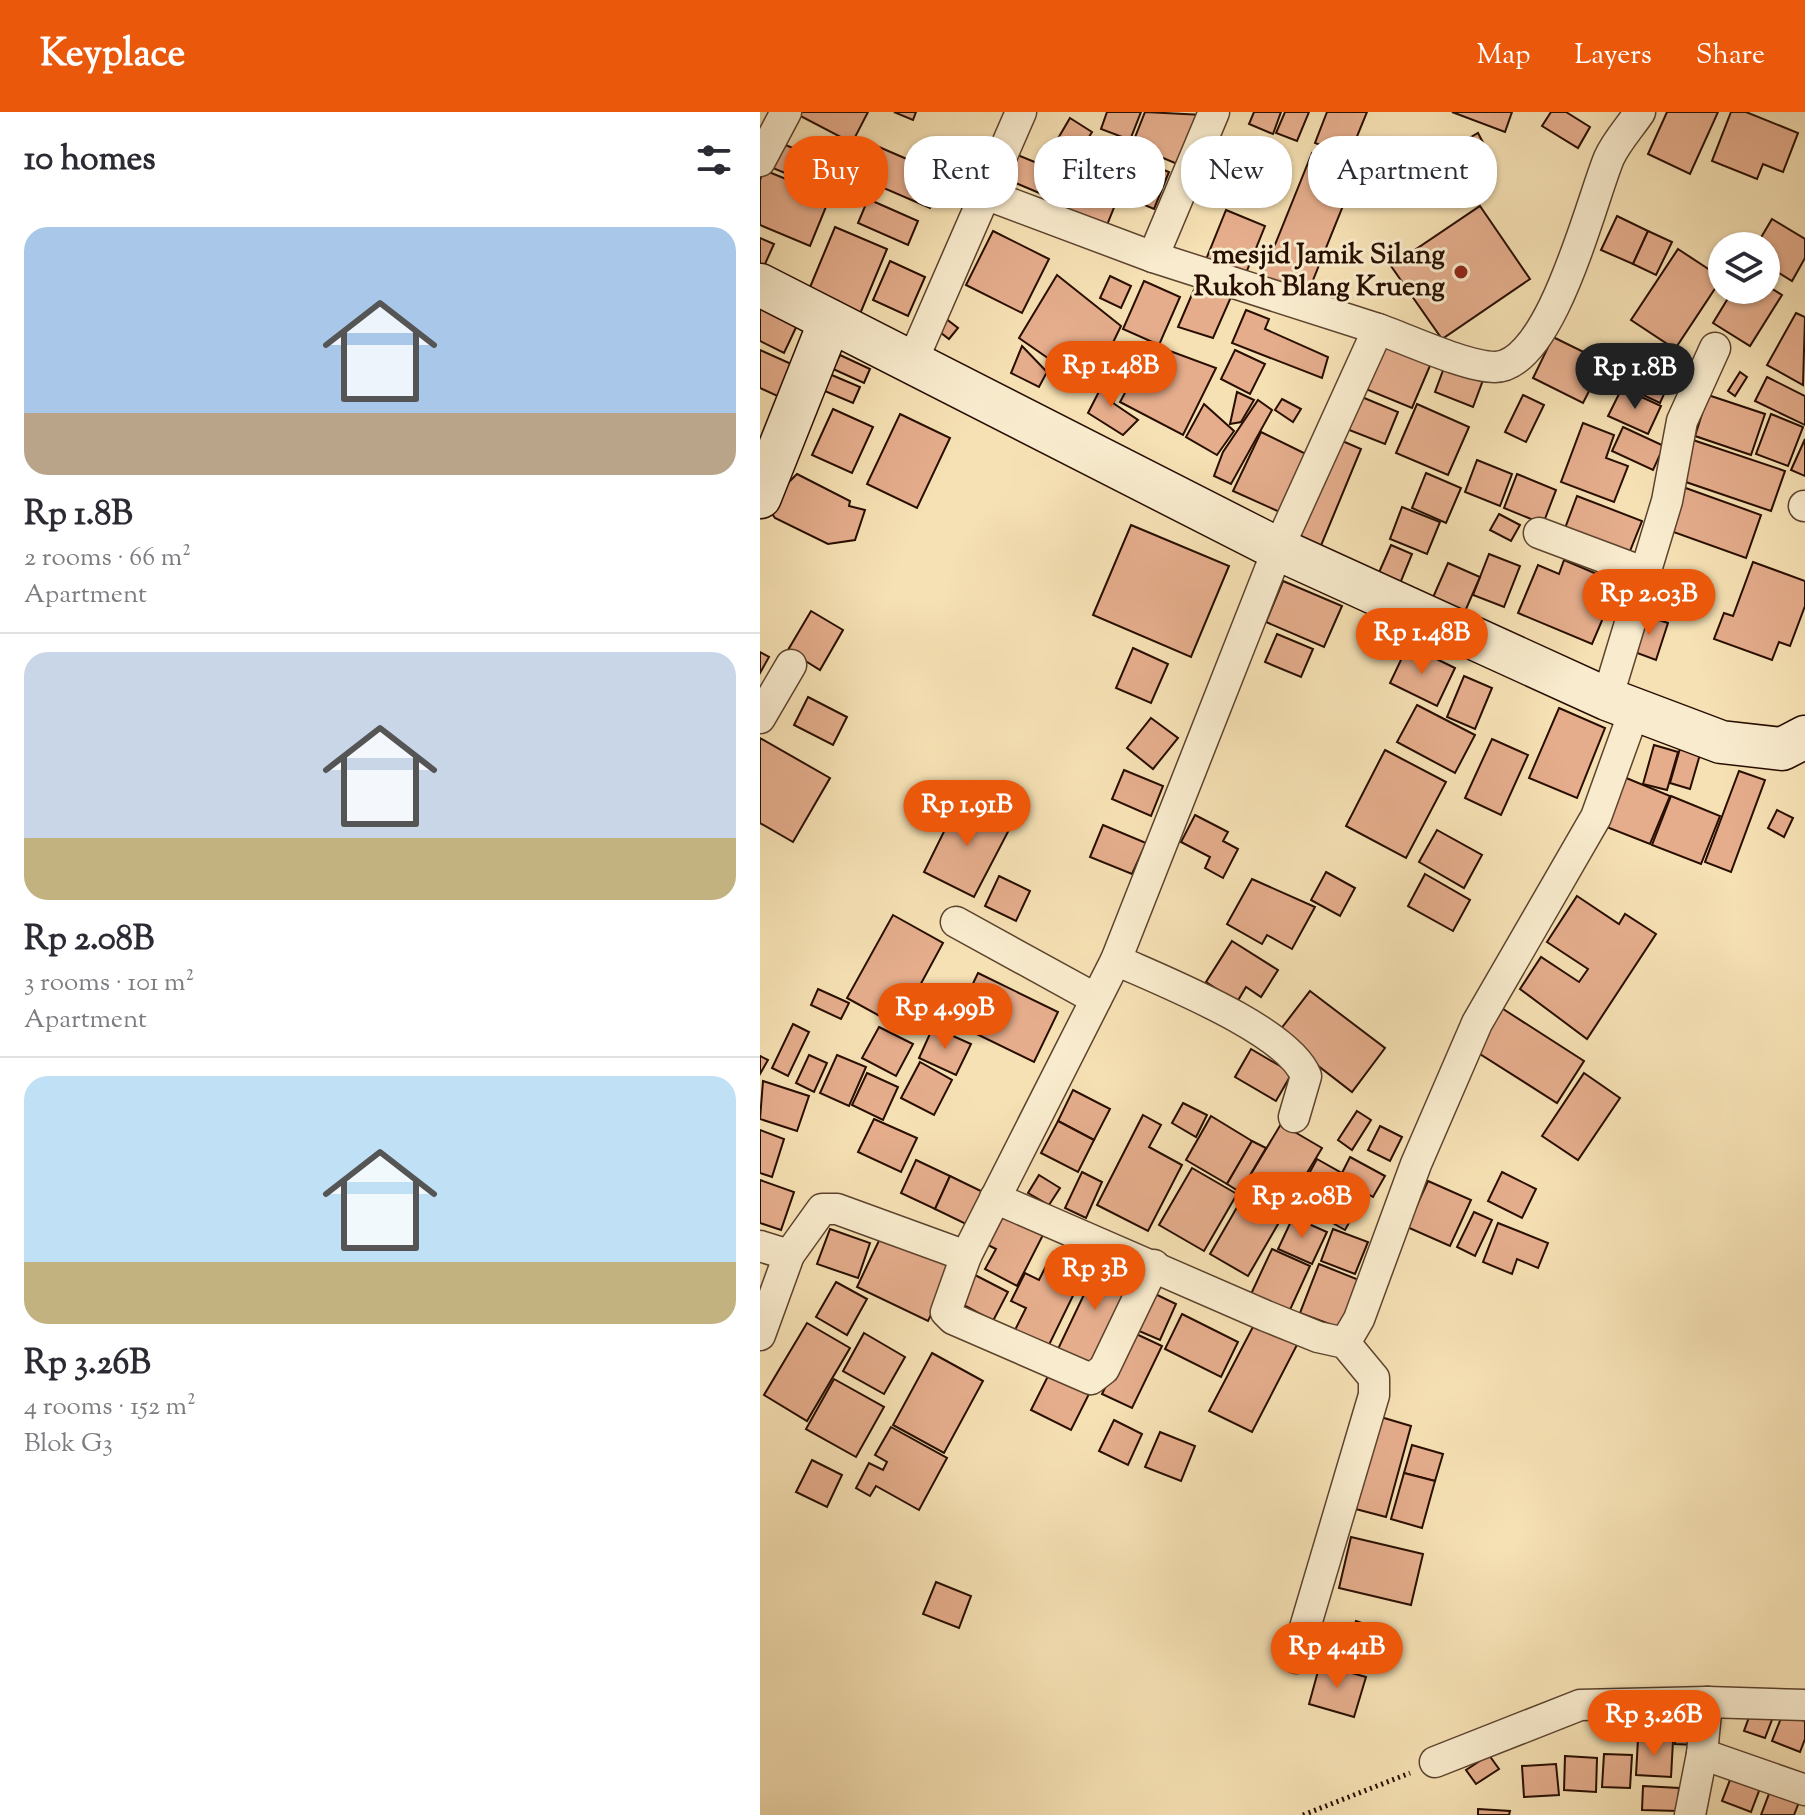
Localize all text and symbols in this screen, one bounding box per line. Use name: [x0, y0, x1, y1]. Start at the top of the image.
text: Keyplace: [40, 29, 185, 83]
text: Map: [1477, 36, 1530, 76]
text: Layers: [1574, 36, 1652, 76]
text: Share: [1696, 36, 1765, 76]
text: 10 homes: [24, 136, 156, 185]
chip: Buy: [784, 136, 888, 208]
chip: Rent: [904, 136, 1018, 208]
chip: Filters: [1034, 136, 1165, 208]
chip: New: [1181, 136, 1292, 208]
chip: Apartment: [1308, 136, 1497, 208]
icon: filters: [692, 138, 736, 182]
map controls: [1708, 232, 1780, 304]
button: layers: [1708, 232, 1780, 304]
place label: mesjid Jamik Silang Rukoh Blang Krueng: [1194, 236, 1445, 308]
marker: mesjid Jamik Silang Rukoh Blang Krueng: [1452, 263, 1470, 281]
icon: home: [308, 279, 452, 423]
pin: Rp 1.48B: [1028, 341, 1194, 409]
pin: Rp 1.8B: [1561, 343, 1709, 411]
text: Rp 1.48B: [1063, 348, 1159, 385]
text: Rp 1.8B: [1593, 350, 1677, 387]
text: Rp 1.8B: [24, 491, 133, 540]
text: 2 rooms · 66 m²: [24, 540, 191, 577]
pin: Rp 2.03B: [1566, 569, 1732, 637]
text: Rp 2.03B: [1600, 576, 1698, 613]
text: Apartment: [24, 577, 147, 614]
pin: Rp 1.48B: [1339, 608, 1505, 676]
text: Rp 1.48B: [1374, 615, 1470, 652]
icon: home: [308, 704, 452, 848]
pin: Rp 1.91B: [884, 780, 1050, 848]
text: Rp 1.91B: [921, 787, 1013, 824]
text: Rp 2.08B: [24, 916, 154, 965]
text: 3 rooms · 101 m²: [24, 965, 194, 1002]
pin: Rp 4.99B: [862, 983, 1028, 1051]
text: Rp 4.99B: [895, 990, 995, 1027]
text: Apartment: [24, 1002, 147, 1039]
icon: home: [308, 1128, 452, 1272]
pin: Rp 2.08B: [1219, 1172, 1385, 1240]
text: Rp 2.08B: [1252, 1179, 1352, 1216]
pin: Rp 3B: [1039, 1244, 1151, 1312]
text: Rp 3B: [1062, 1251, 1128, 1288]
text: Rp 3.26B: [24, 1340, 151, 1389]
text: 4 rooms · 152 m²: [24, 1389, 196, 1426]
text: Blok G3: [24, 1426, 113, 1463]
pin: Rp 4.41B: [1254, 1622, 1420, 1690]
text: Rp 4.41B: [1289, 1629, 1385, 1666]
pin: Rp 3.26B: [1571, 1690, 1737, 1758]
text: Rp 3.26B: [1606, 1697, 1702, 1734]

